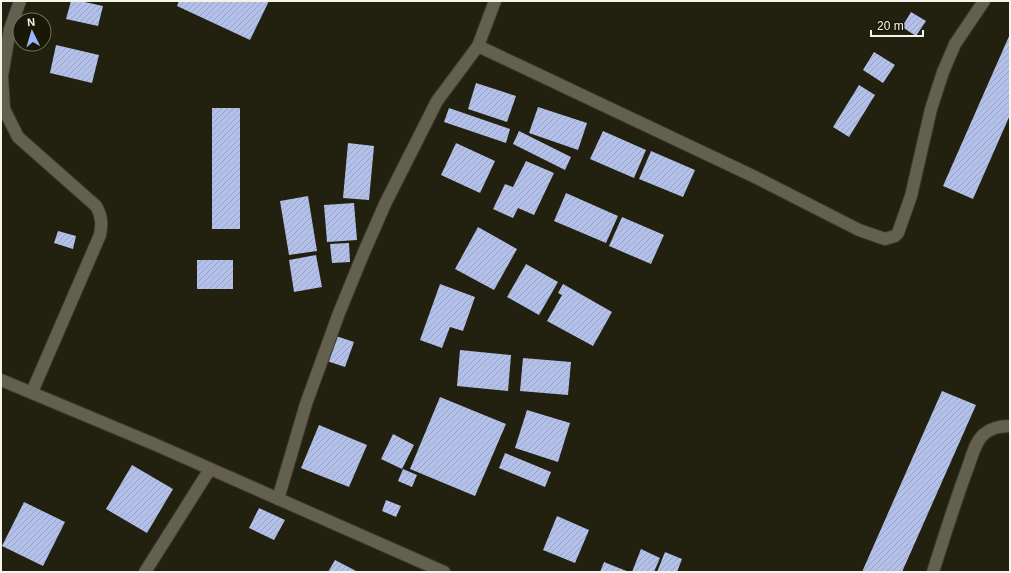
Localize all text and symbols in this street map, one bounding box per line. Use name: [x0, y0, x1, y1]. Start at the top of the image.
north arrow: [12, 12, 52, 52]
scale bar: [871, 12, 923, 38]
text: N: [27, 16, 36, 28]
text: 20 m: [877, 19, 904, 33]

